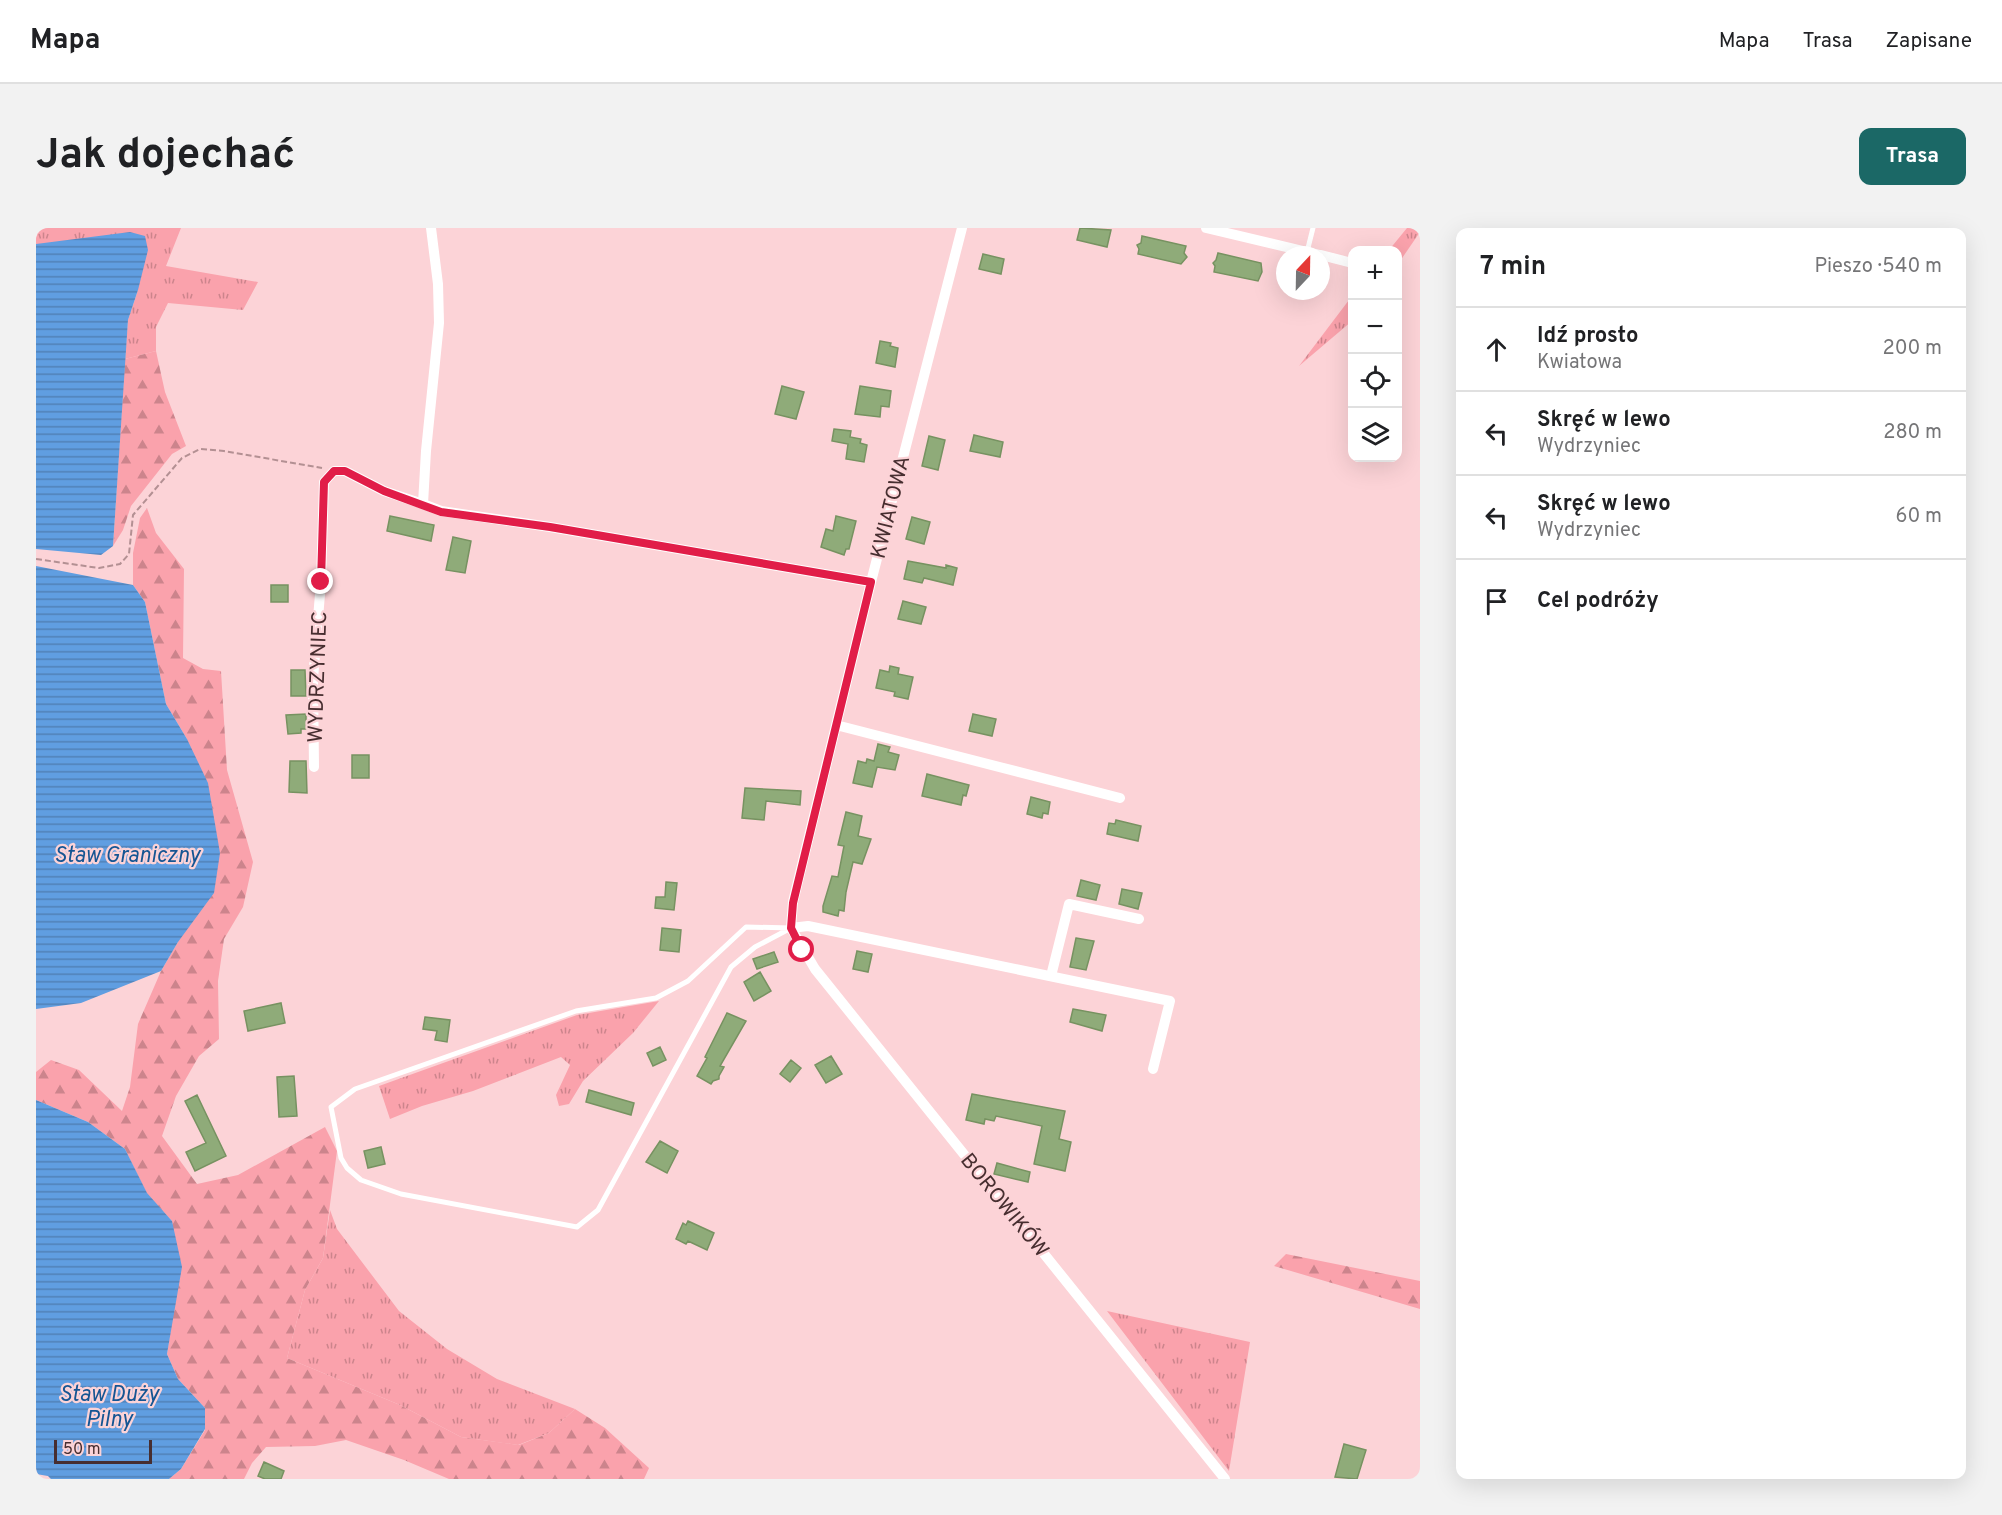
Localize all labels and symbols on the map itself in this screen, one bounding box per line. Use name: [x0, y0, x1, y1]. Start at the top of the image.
north arrow: [1276, 246, 1330, 300]
street label: KWIATOWA: [866, 453, 917, 562]
route end: [307, 568, 333, 594]
street label: WYDRZYNIEC: [303, 611, 334, 743]
water label: Staw Graniczny: [54, 843, 202, 870]
route start: [788, 936, 814, 962]
street label: BOROWIKÓW: [954, 1148, 1055, 1264]
water label: Staw Duży Pilny: [59, 1382, 161, 1434]
scale bar: [54, 1437, 152, 1464]

